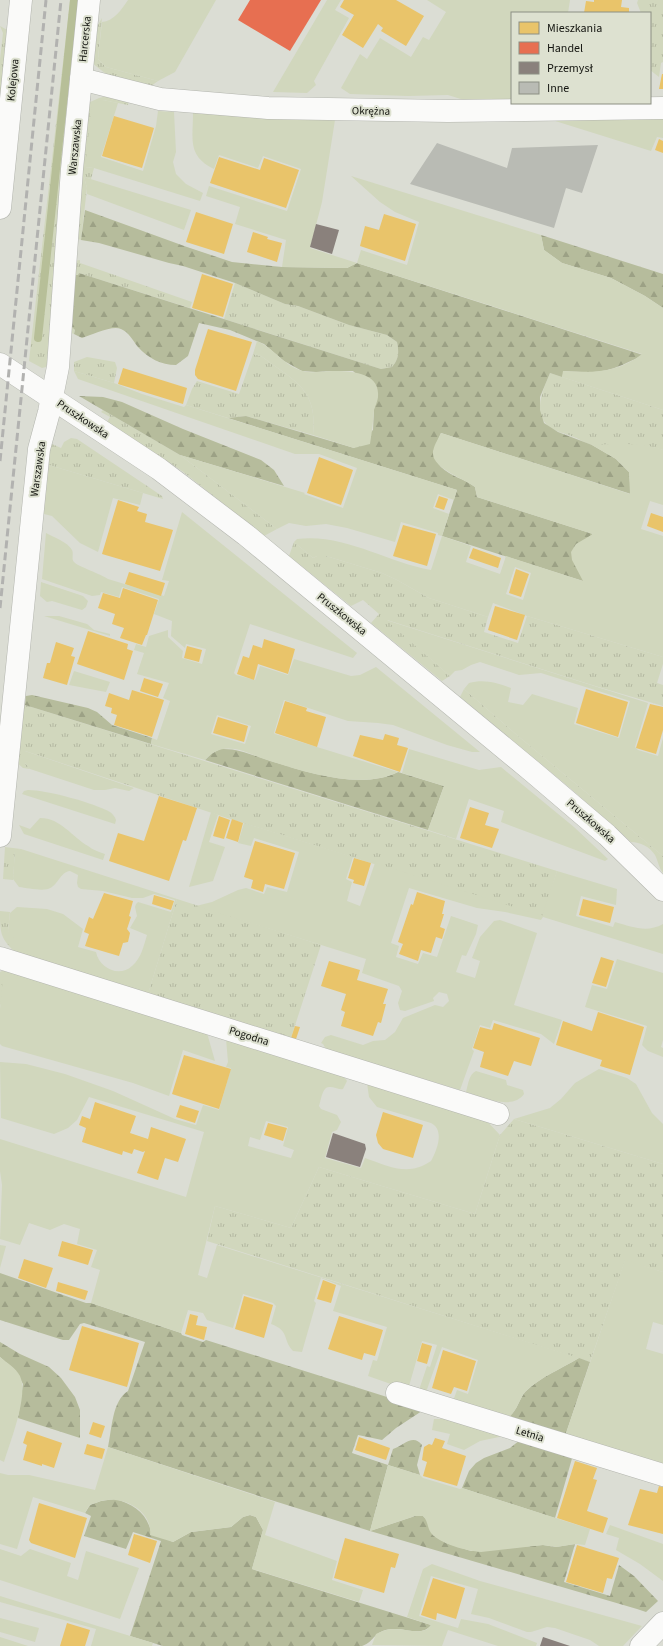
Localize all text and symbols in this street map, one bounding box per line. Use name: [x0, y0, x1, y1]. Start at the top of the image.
legend: [511, 12, 651, 104]
street label: Harcerska: [75, 15, 95, 63]
text: Mieszkania: [547, 20, 602, 37]
text: Handel: [547, 40, 583, 57]
street label: Kolejowa: [3, 58, 23, 102]
text: Przemysł: [547, 60, 593, 77]
text: Inne: [547, 80, 569, 97]
street label: Okrężna: [352, 103, 390, 119]
street label: Warszawska: [65, 118, 85, 176]
street label: Pruszkowska: [54, 396, 112, 442]
street label: Warszawska: [27, 440, 49, 498]
street label: Pruszkowska: [314, 589, 370, 639]
street label: Pruszkowska: [563, 796, 619, 846]
street label: Pogodna: [227, 1023, 271, 1049]
street label: Letnia: [514, 1423, 546, 1445]

